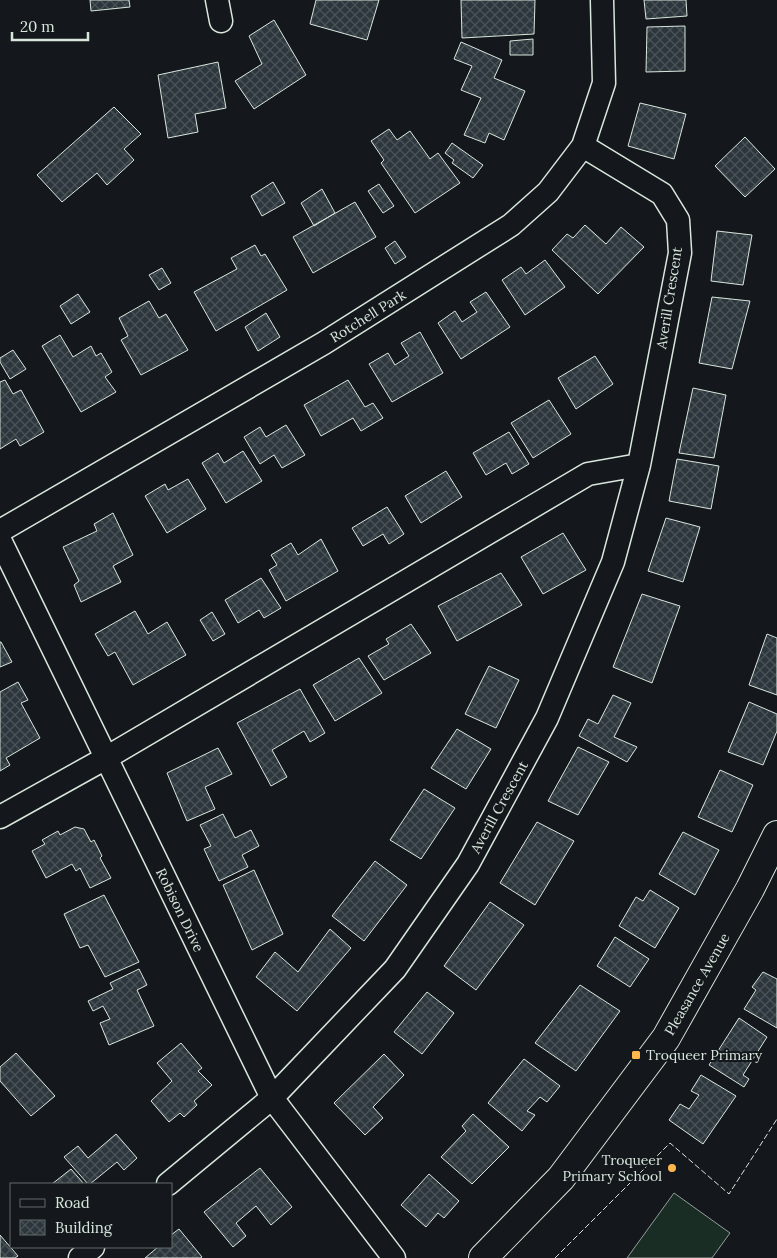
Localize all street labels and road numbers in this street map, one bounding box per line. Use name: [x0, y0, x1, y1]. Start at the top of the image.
street label: Averill Crescent: [652, 245, 686, 351]
street label: Rotchell Park: [327, 285, 410, 346]
street label: Averill Crescent: [466, 757, 532, 857]
street label: Robison Drive: [152, 865, 208, 955]
street label: Pleasance Avenue: [660, 929, 734, 1038]

